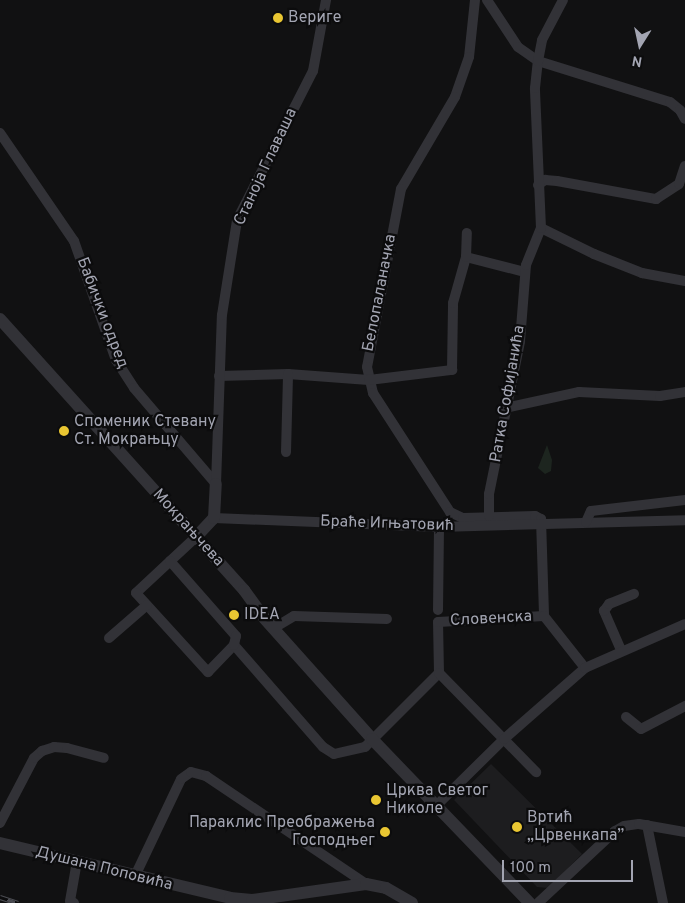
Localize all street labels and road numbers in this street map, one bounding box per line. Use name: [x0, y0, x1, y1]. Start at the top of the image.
street label: Станоја Главаша: [230, 105, 302, 229]
street label: Белопаланачка: [359, 233, 401, 353]
street label: Бабички одред: [72, 255, 132, 371]
street label: Ратка Софијанића: [486, 324, 530, 464]
street label: Мокрањчева: [148, 485, 228, 571]
street label: Браће Игњатовић: [320, 512, 454, 536]
street label: Словенска: [450, 607, 532, 631]
street label: Душана Поповића: [34, 843, 174, 895]

